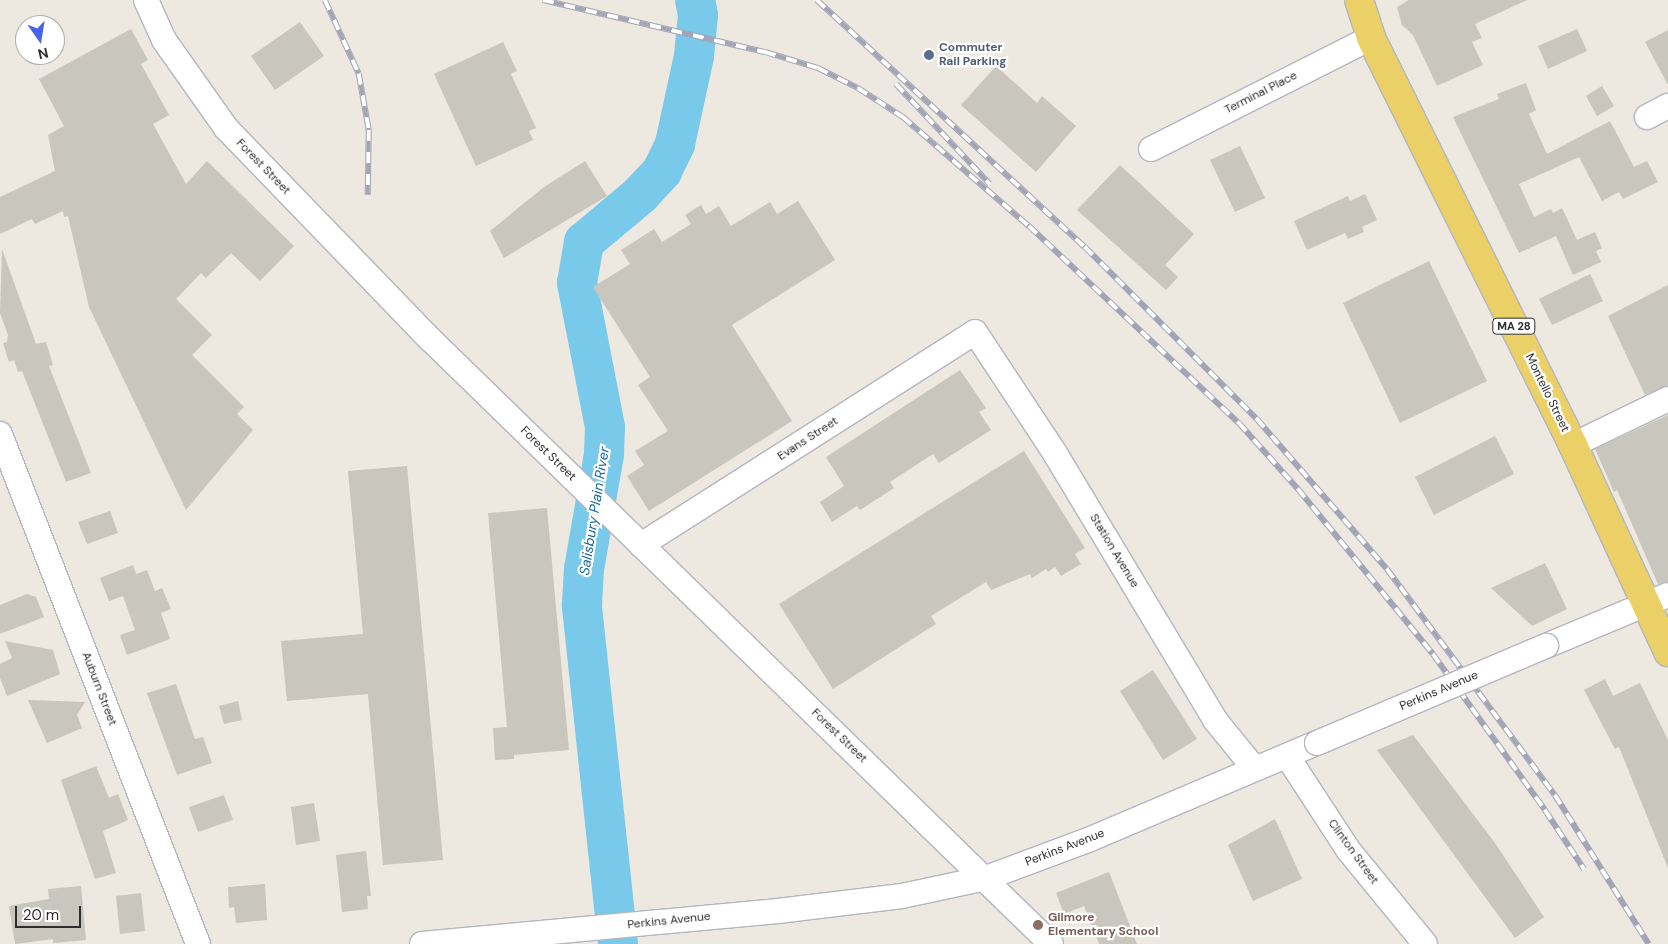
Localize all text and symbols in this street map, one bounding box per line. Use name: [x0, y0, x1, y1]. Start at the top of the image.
north arrow: [15, 15, 65, 65]
place label: Commuter Rail Parking: [939, 41, 1006, 69]
text: N: [36, 44, 50, 64]
marker: Commuter Rail Parking: [923, 49, 935, 61]
street label: Terminal Place: [1222, 69, 1300, 117]
street label: Forest Street: [233, 136, 293, 198]
road number: MA 28: [1492, 318, 1536, 334]
street label: Montello Street: [1522, 352, 1572, 434]
street label: Evans Street: [775, 414, 841, 464]
street label: Forest Street: [517, 424, 579, 484]
water label: Salisbury Plain River: [576, 446, 612, 576]
street label: Station Avenue: [1086, 511, 1142, 591]
street label: Auburn Street: [78, 650, 120, 728]
street label: Perkins Avenue: [1398, 668, 1480, 714]
street label: Forest Street: [808, 706, 870, 766]
street label: Clinton Street: [1325, 817, 1381, 887]
street label: Perkins Avenue: [1023, 826, 1107, 870]
scale bar: [18, 896, 84, 928]
text: 20 m: [23, 905, 59, 925]
street label: Perkins Avenue: [627, 909, 711, 933]
place label: Gilmore Elementary School: [1048, 911, 1158, 939]
marker: Gilmore Elementary School: [1032, 919, 1044, 931]

